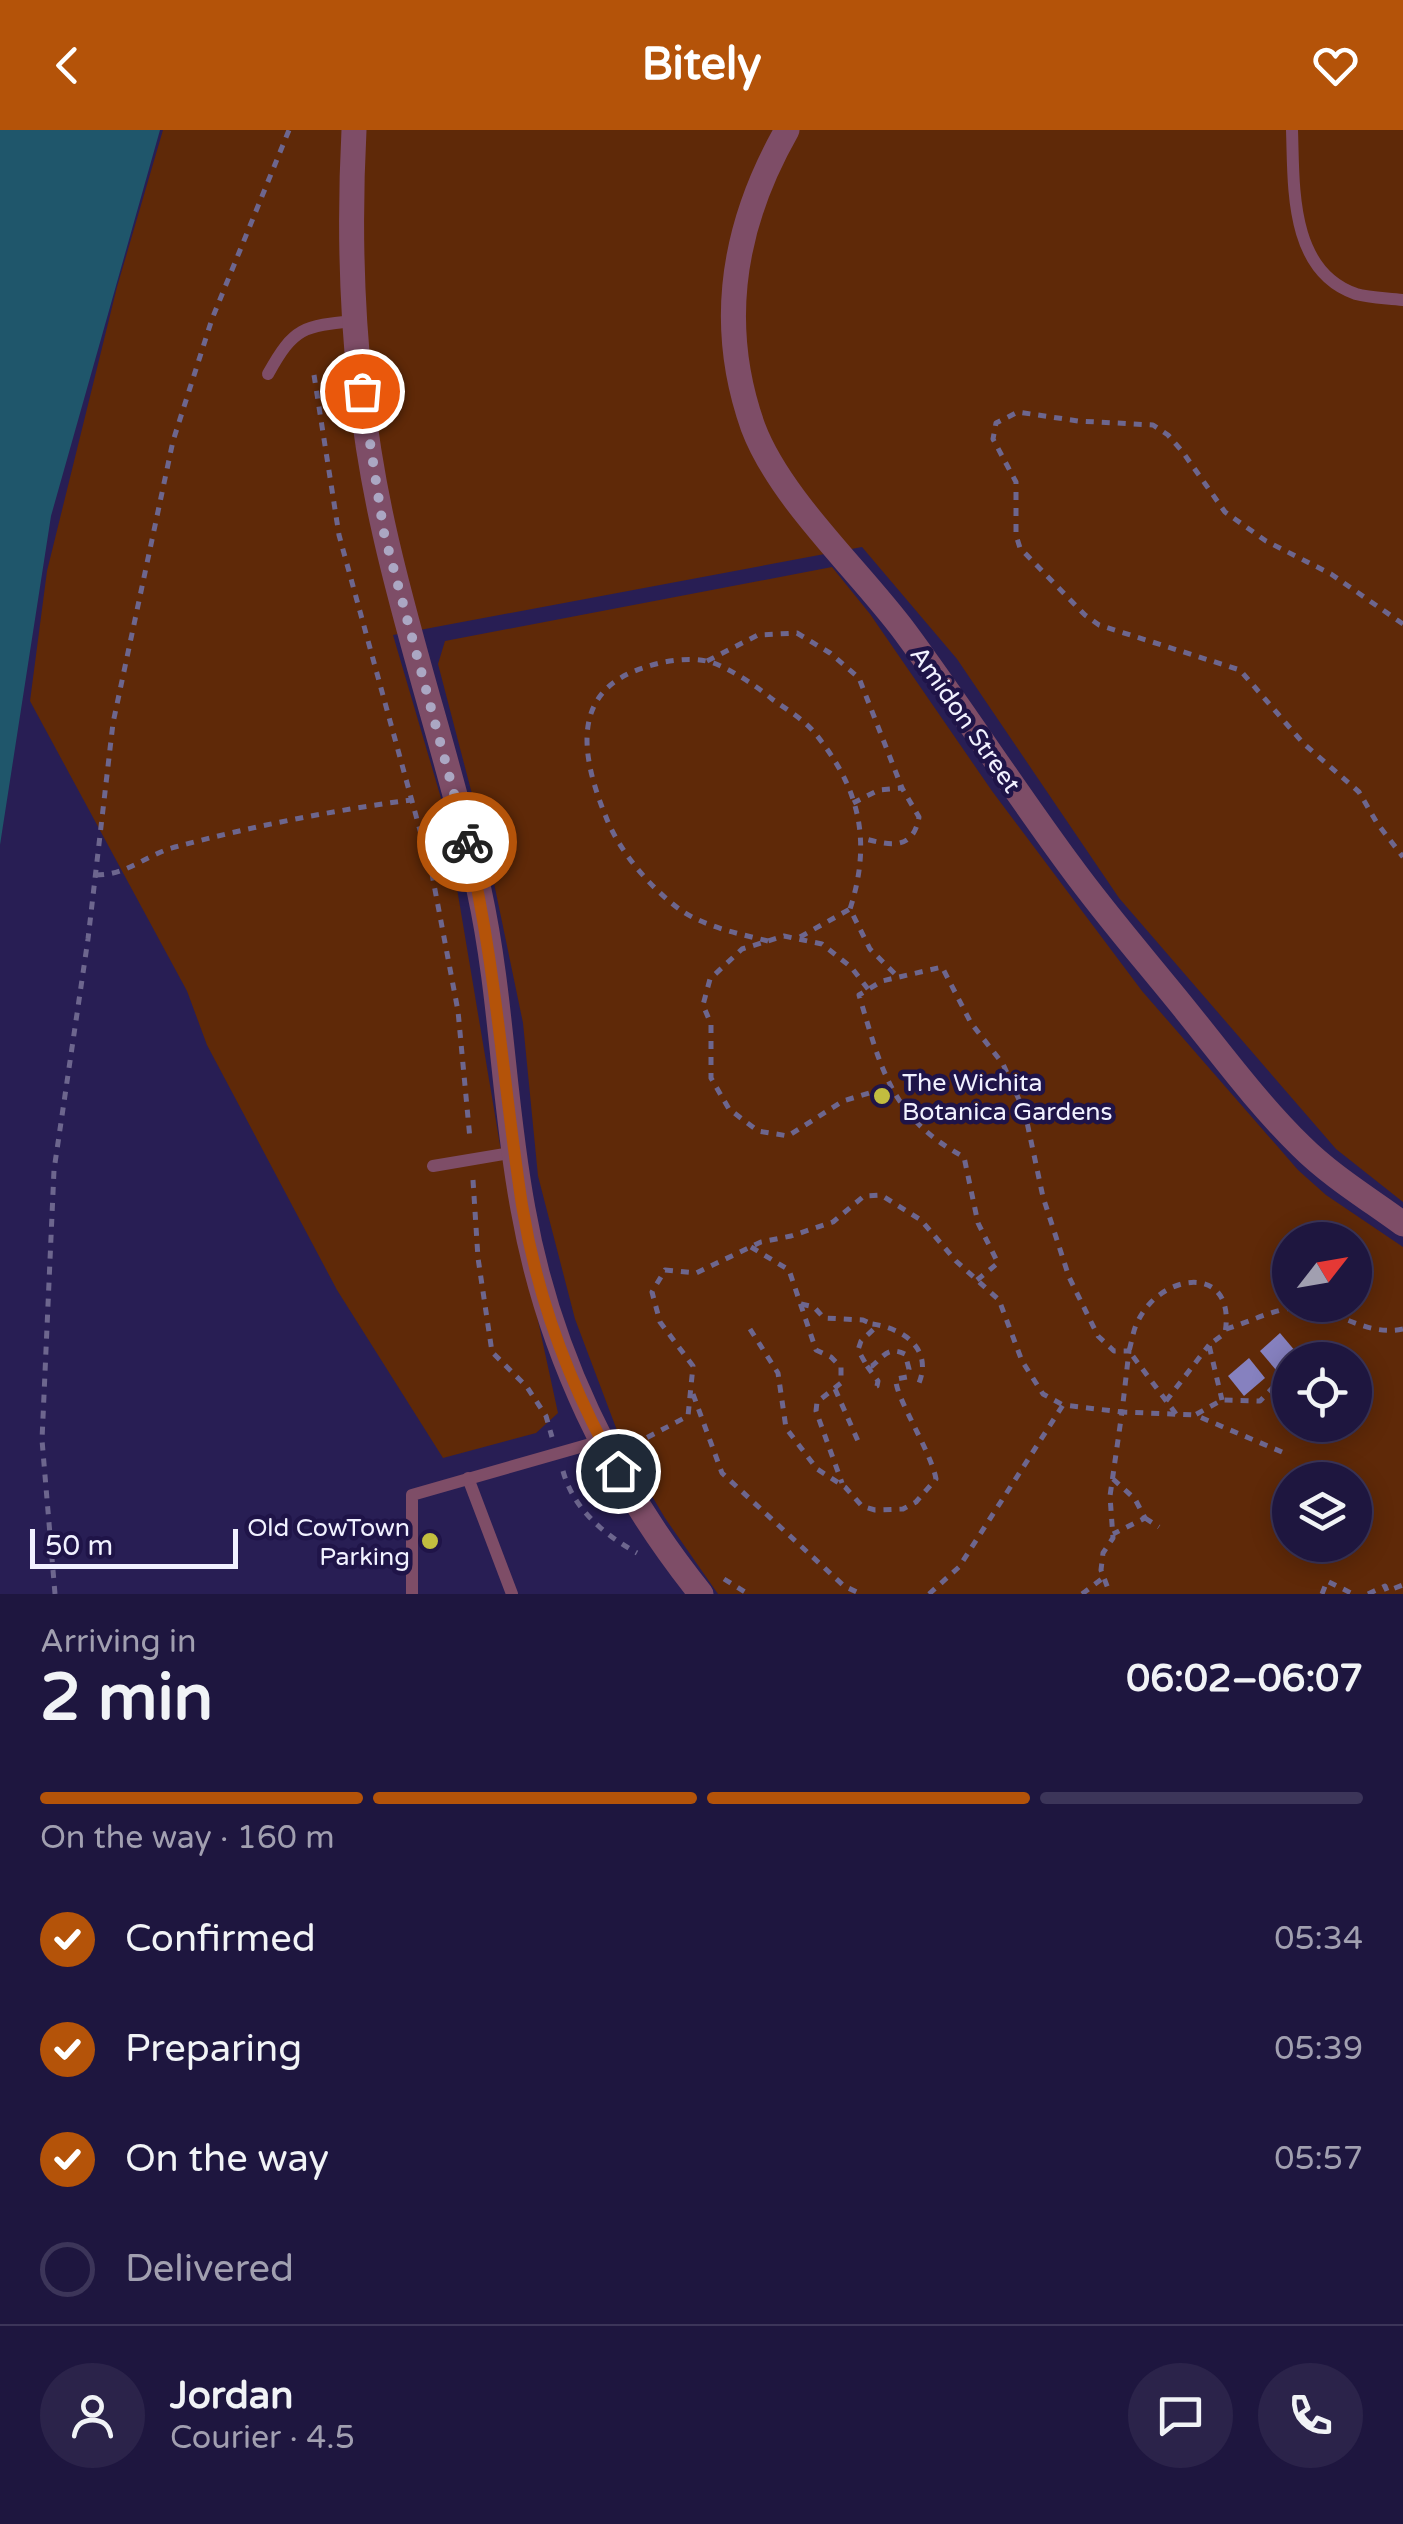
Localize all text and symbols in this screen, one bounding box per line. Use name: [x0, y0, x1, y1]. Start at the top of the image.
icon: back: [40, 38, 95, 93]
text: Bitely: [642, 38, 761, 92]
icon: heart: [1308, 38, 1363, 93]
pin: [320, 349, 405, 434]
icon: bag: [335, 364, 390, 419]
street label: Amidon Street: [904, 641, 1027, 799]
courier: [417, 792, 517, 892]
icon: bike: [440, 815, 495, 870]
place label: The Wichita Botanica Gardens: [902, 1068, 1113, 1127]
marker: The Wichita Botanica Gardens: [871, 1085, 893, 1107]
north arrow: [1272, 1222, 1372, 1322]
map controls: [1272, 1222, 1372, 1562]
button: locate: [1272, 1342, 1372, 1442]
pin: [576, 1429, 661, 1514]
icon: home: [591, 1444, 646, 1499]
button: layers: [1272, 1462, 1372, 1562]
place label: Old CowTown Parking: [247, 1513, 410, 1572]
scale bar: [30, 1524, 238, 1568]
text: 50 m: [45, 1529, 113, 1563]
marker: Old CowTown Parking: [419, 1530, 441, 1552]
text: Arriving in: [40, 1623, 197, 1661]
text: 06:02–06:07: [1126, 1656, 1363, 1702]
text: 2 min: [40, 1659, 213, 1738]
text: On the way · 160 m: [40, 1819, 335, 1857]
icon: check: [40, 1912, 95, 1967]
text: Confirmed: [125, 1916, 316, 1962]
text: 05:34: [1274, 1920, 1363, 1958]
icon: check: [40, 2022, 95, 2077]
text: Preparing: [125, 2026, 302, 2072]
text: 05:39: [1274, 2030, 1363, 2068]
icon: check: [40, 2132, 95, 2187]
text: On the way: [125, 2136, 329, 2182]
text: 05:57: [1274, 2140, 1363, 2178]
text: Delivered: [125, 2246, 294, 2292]
button: person: [40, 2363, 145, 2468]
button: chat: [1128, 2363, 1233, 2468]
button: phone: [1258, 2363, 1363, 2468]
text: Jordan: [170, 2373, 293, 2419]
text: Courier · 4.5: [170, 2419, 355, 2457]

